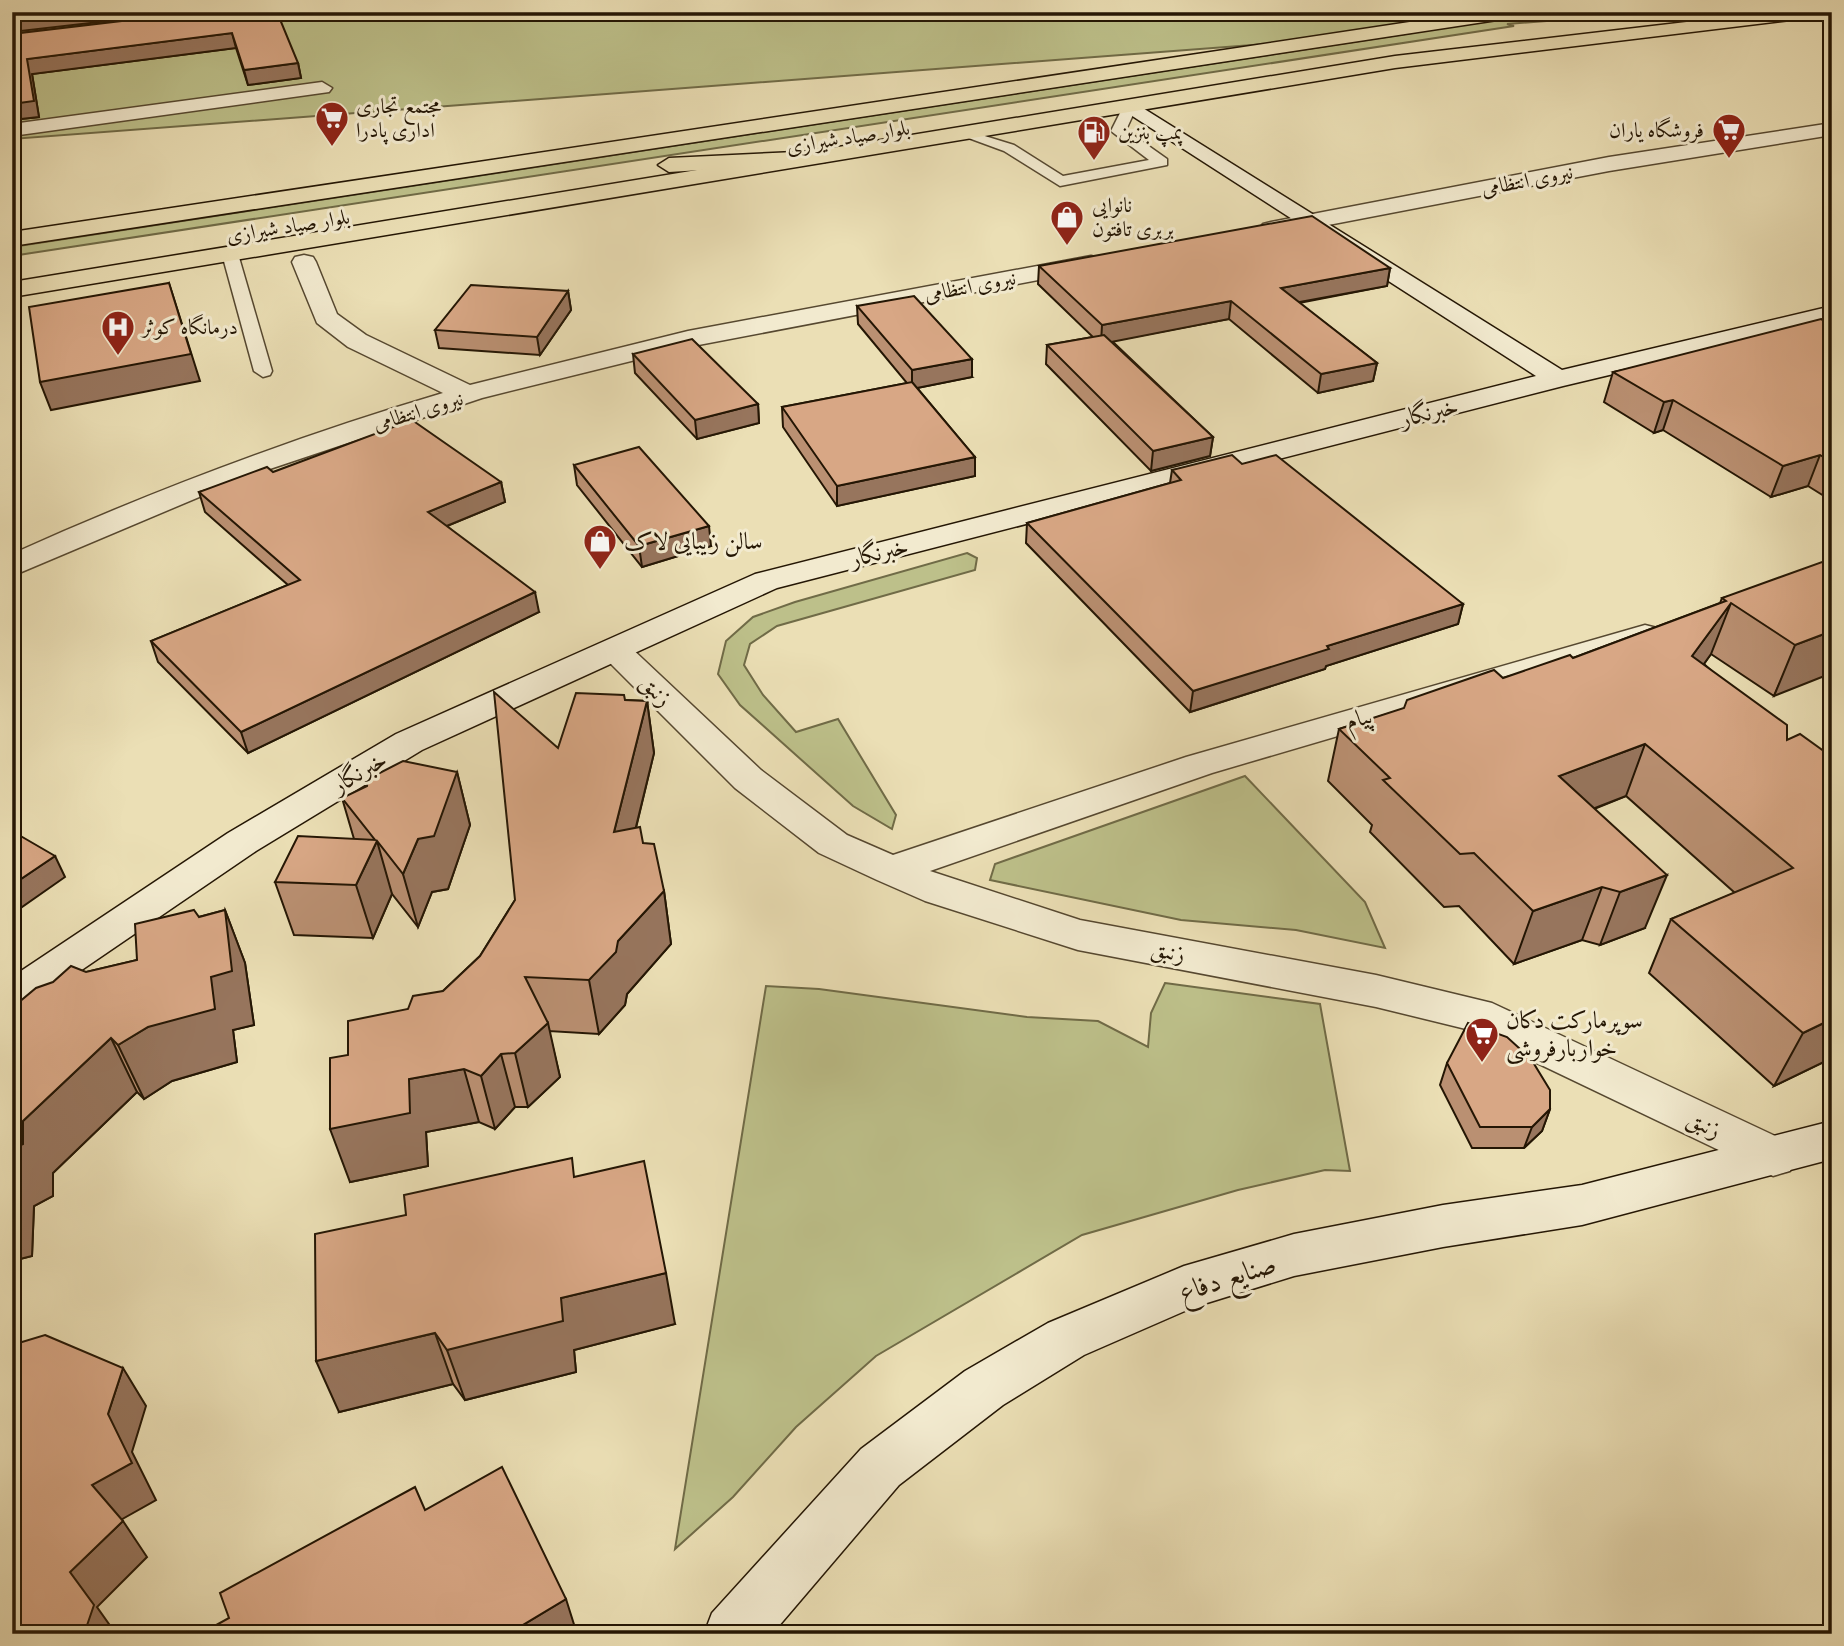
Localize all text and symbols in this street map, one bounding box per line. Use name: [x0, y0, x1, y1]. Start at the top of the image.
place label: مجتمع تجاری اداری پادرا: [356, 90, 442, 145]
supermarket icon: مجتمع تجاری اداری پادرا: [313, 99, 351, 148]
street label: بلوار صیاد شیرازی: [784, 111, 912, 162]
supermarket icon: فروشگاه یاران: [1710, 111, 1748, 160]
fuel station icon: پمپ بنزین: [1075, 113, 1113, 162]
place label: فروشگاه یاران: [1609, 114, 1704, 145]
place label: پمپ بنزین: [1118, 116, 1183, 148]
street label: نیروی انتظامی: [1478, 155, 1575, 204]
place label: نانوایی بربری تافتون: [1092, 189, 1174, 244]
shop icon: نانوایی بربری تافتون: [1048, 198, 1086, 247]
street label: بلوار صیاد شیرازی: [224, 200, 352, 251]
street label: نیروی انتظامی: [921, 261, 1018, 310]
hospital icon: درمانگاه کوثر: [99, 308, 137, 357]
place label: درمانگاه کوثر: [140, 311, 238, 342]
street label: نیروی انتظامی: [369, 382, 467, 439]
street label: خبرنگار: [1394, 387, 1462, 436]
shop icon: سالن زیبایی لاک: [581, 522, 619, 571]
place label: سالن زیبایی لاک: [624, 523, 763, 558]
street label: خبرنگار: [844, 527, 912, 576]
street label: زنبق: [632, 665, 681, 714]
street label: پیام: [1341, 697, 1378, 742]
street label: خبرنگار: [323, 741, 393, 803]
street label: زنبق: [1148, 930, 1188, 971]
place label: سوپرمارکت دکان خواربارفروشی: [1506, 1002, 1643, 1065]
supermarket icon: سوپرمارکت دکان خواربارفروشی: [1463, 1015, 1501, 1064]
street label: زنبق: [1681, 1100, 1727, 1147]
street label: صنایع دفاع: [1173, 1242, 1283, 1317]

